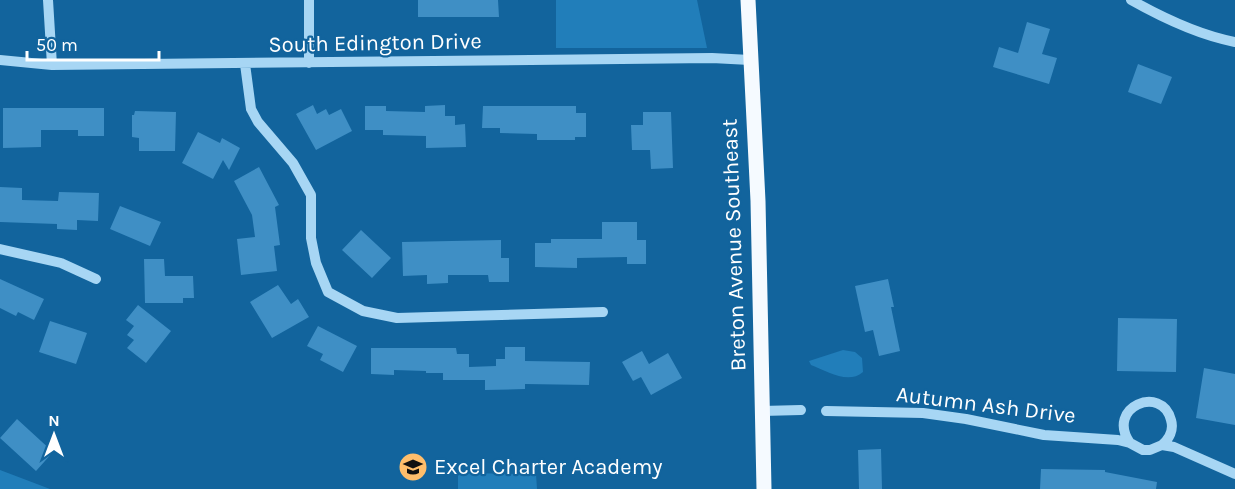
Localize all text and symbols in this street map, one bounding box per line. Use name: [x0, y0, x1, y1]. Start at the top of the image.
scale bar: [27, 24, 159, 62]
street label: South Edington Drive: [268, 28, 482, 58]
text: 50 m: [36, 34, 78, 56]
street label: Breton Avenue Southeast: [717, 118, 751, 372]
street label: Autumn Ash Drive: [895, 381, 1077, 429]
north arrow: [24, 405, 84, 465]
text: N: [48, 411, 60, 430]
school or university icon: Excel Charter Academy: [397, 451, 429, 483]
place label: Excel Charter Academy: [434, 454, 662, 480]

